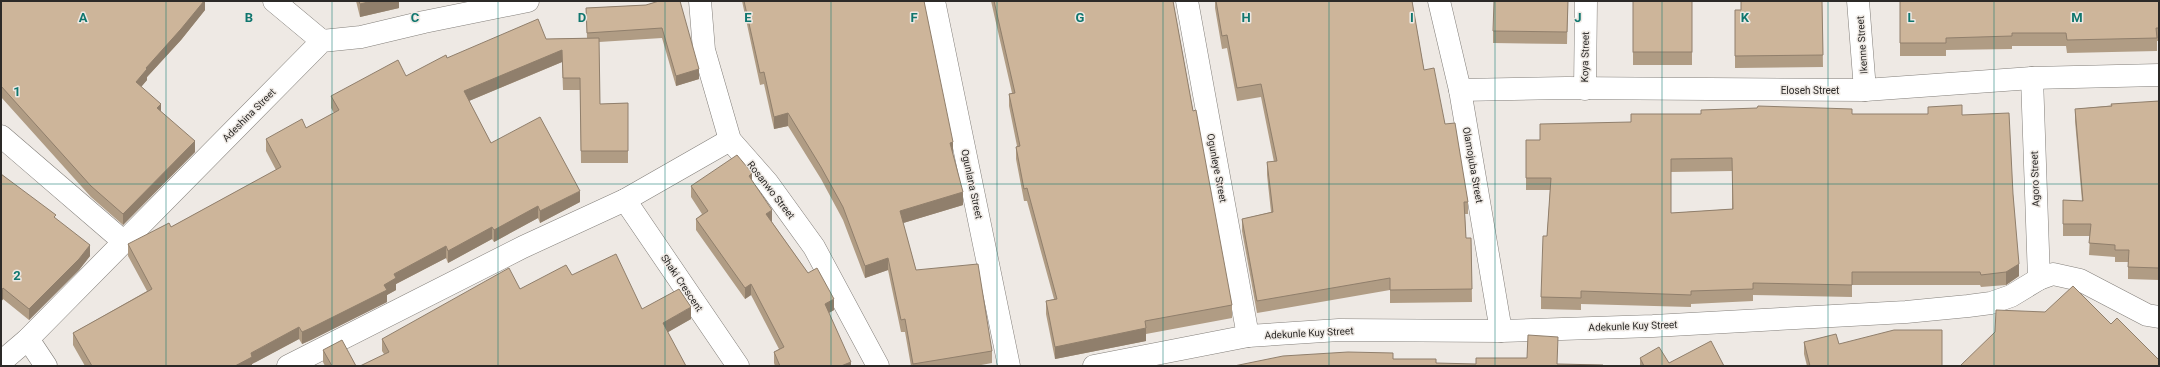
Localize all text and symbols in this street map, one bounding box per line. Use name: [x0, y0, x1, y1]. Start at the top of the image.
text: A: [79, 10, 88, 25]
text: B: [245, 10, 253, 25]
text: C: [411, 10, 420, 25]
text: D: [578, 10, 586, 25]
text: E: [744, 10, 752, 25]
text: F: [910, 10, 918, 25]
text: G: [1076, 10, 1085, 25]
text: H: [1241, 10, 1251, 25]
text: I: [1410, 10, 1414, 25]
text: J: [1574, 10, 1582, 25]
text: K: [1741, 10, 1750, 25]
text: L: [1907, 10, 1915, 25]
text: M: [2071, 10, 2083, 25]
street label: Ikenne Street: [1854, 16, 1870, 74]
street label: Koya Street: [1579, 32, 1591, 82]
text: 1: [13, 84, 21, 99]
street label: Eloseh Street: [1781, 85, 1839, 96]
street label: Adeshina Street: [220, 86, 278, 144]
street label: Olamojuba Street: [1461, 126, 1485, 204]
street label: Ogunleye Street: [1205, 133, 1229, 203]
street label: Ogunlana Street: [959, 148, 985, 220]
street label: Agoro Street: [2029, 151, 2041, 207]
street label: Rosanwo Street: [745, 159, 797, 221]
street label: Shaki Crescent: [659, 252, 705, 314]
text: 2: [13, 268, 21, 283]
street label: Adekunle Kuy Street: [1588, 319, 1678, 333]
street label: Adekunle Kuy Street: [1264, 325, 1354, 341]

